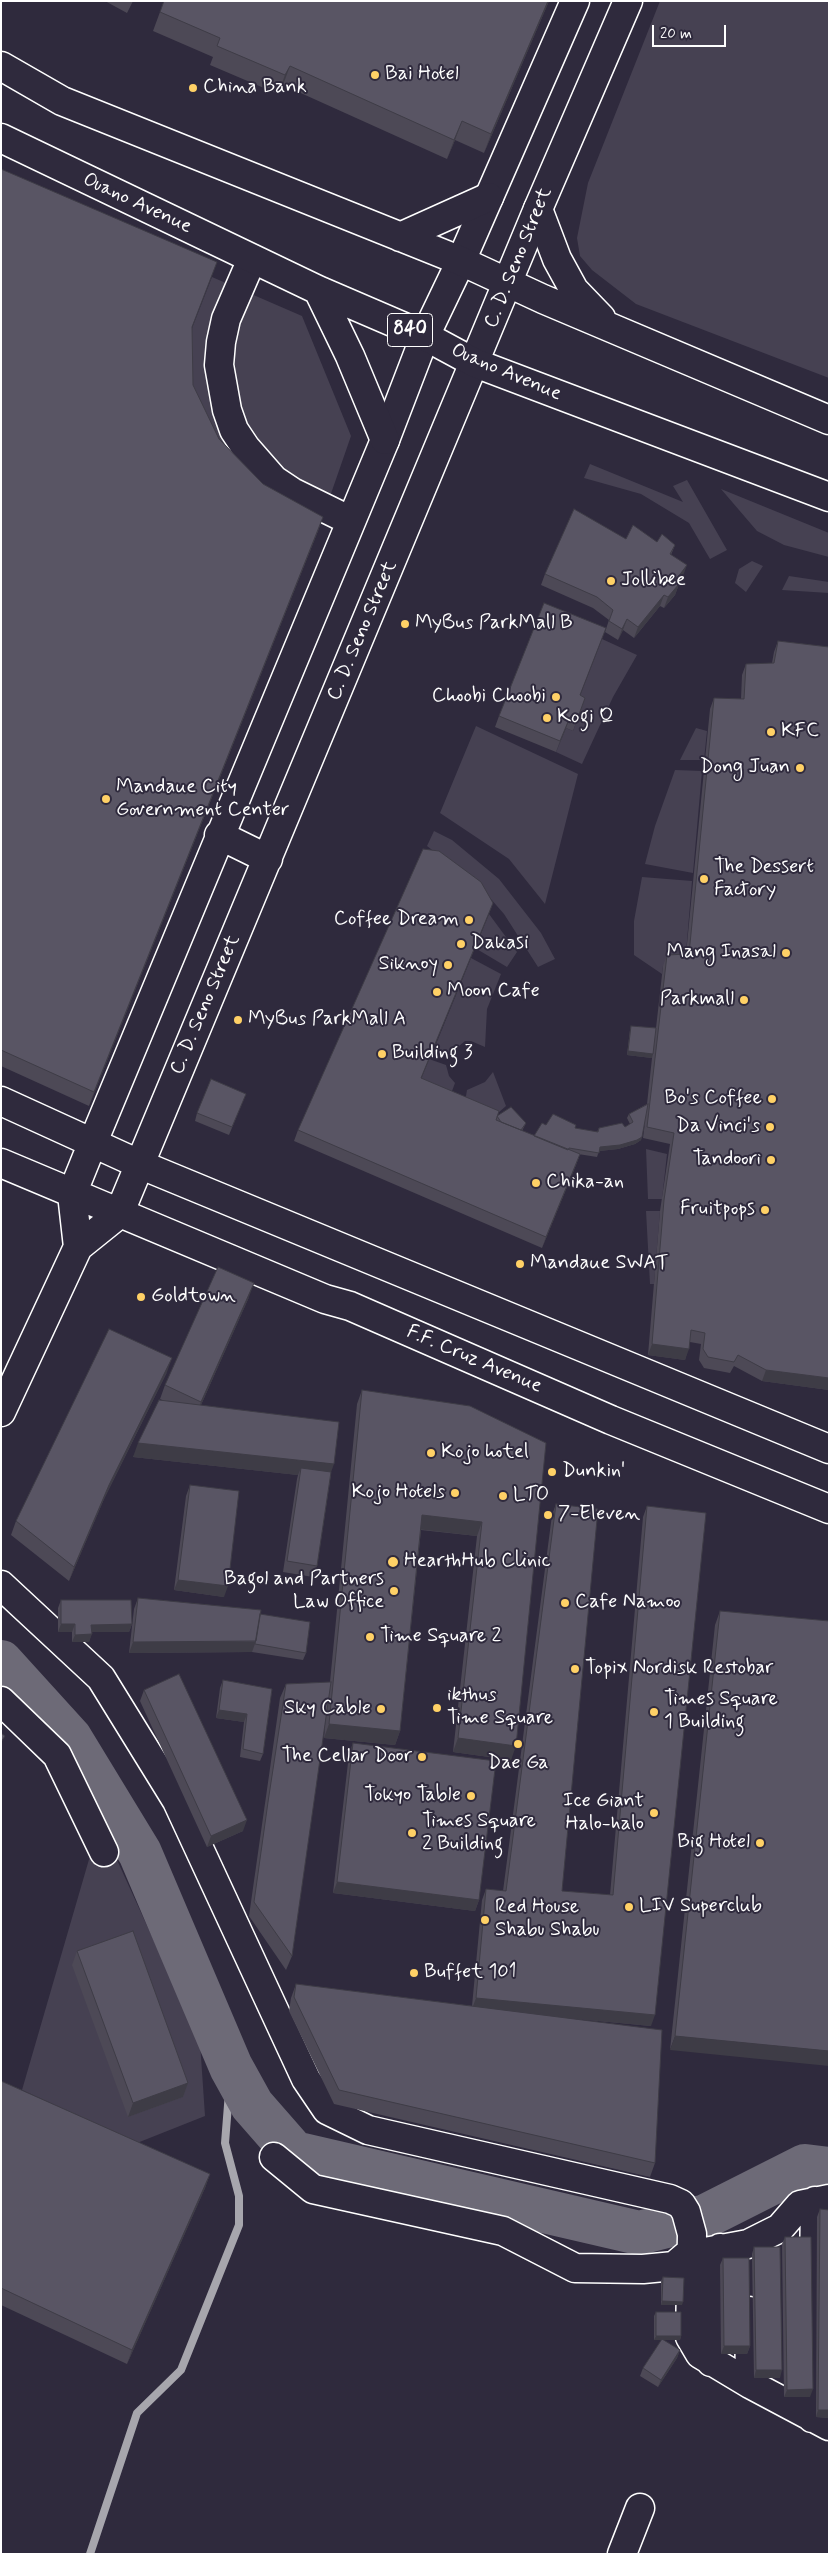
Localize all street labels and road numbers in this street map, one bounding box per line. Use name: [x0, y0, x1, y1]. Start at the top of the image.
street label: Ouano Avenue: [79, 168, 195, 240]
street label: C. D. Seno Street: [480, 184, 558, 332]
road number: 840: [388, 314, 432, 346]
street label: Ouano Avenue: [447, 339, 565, 407]
street label: C. D. Seno Street: [323, 558, 403, 704]
street label: C. D. Seno Street: [166, 932, 246, 1078]
street label: F.F. Cruz Avenue: [403, 1321, 545, 1399]

